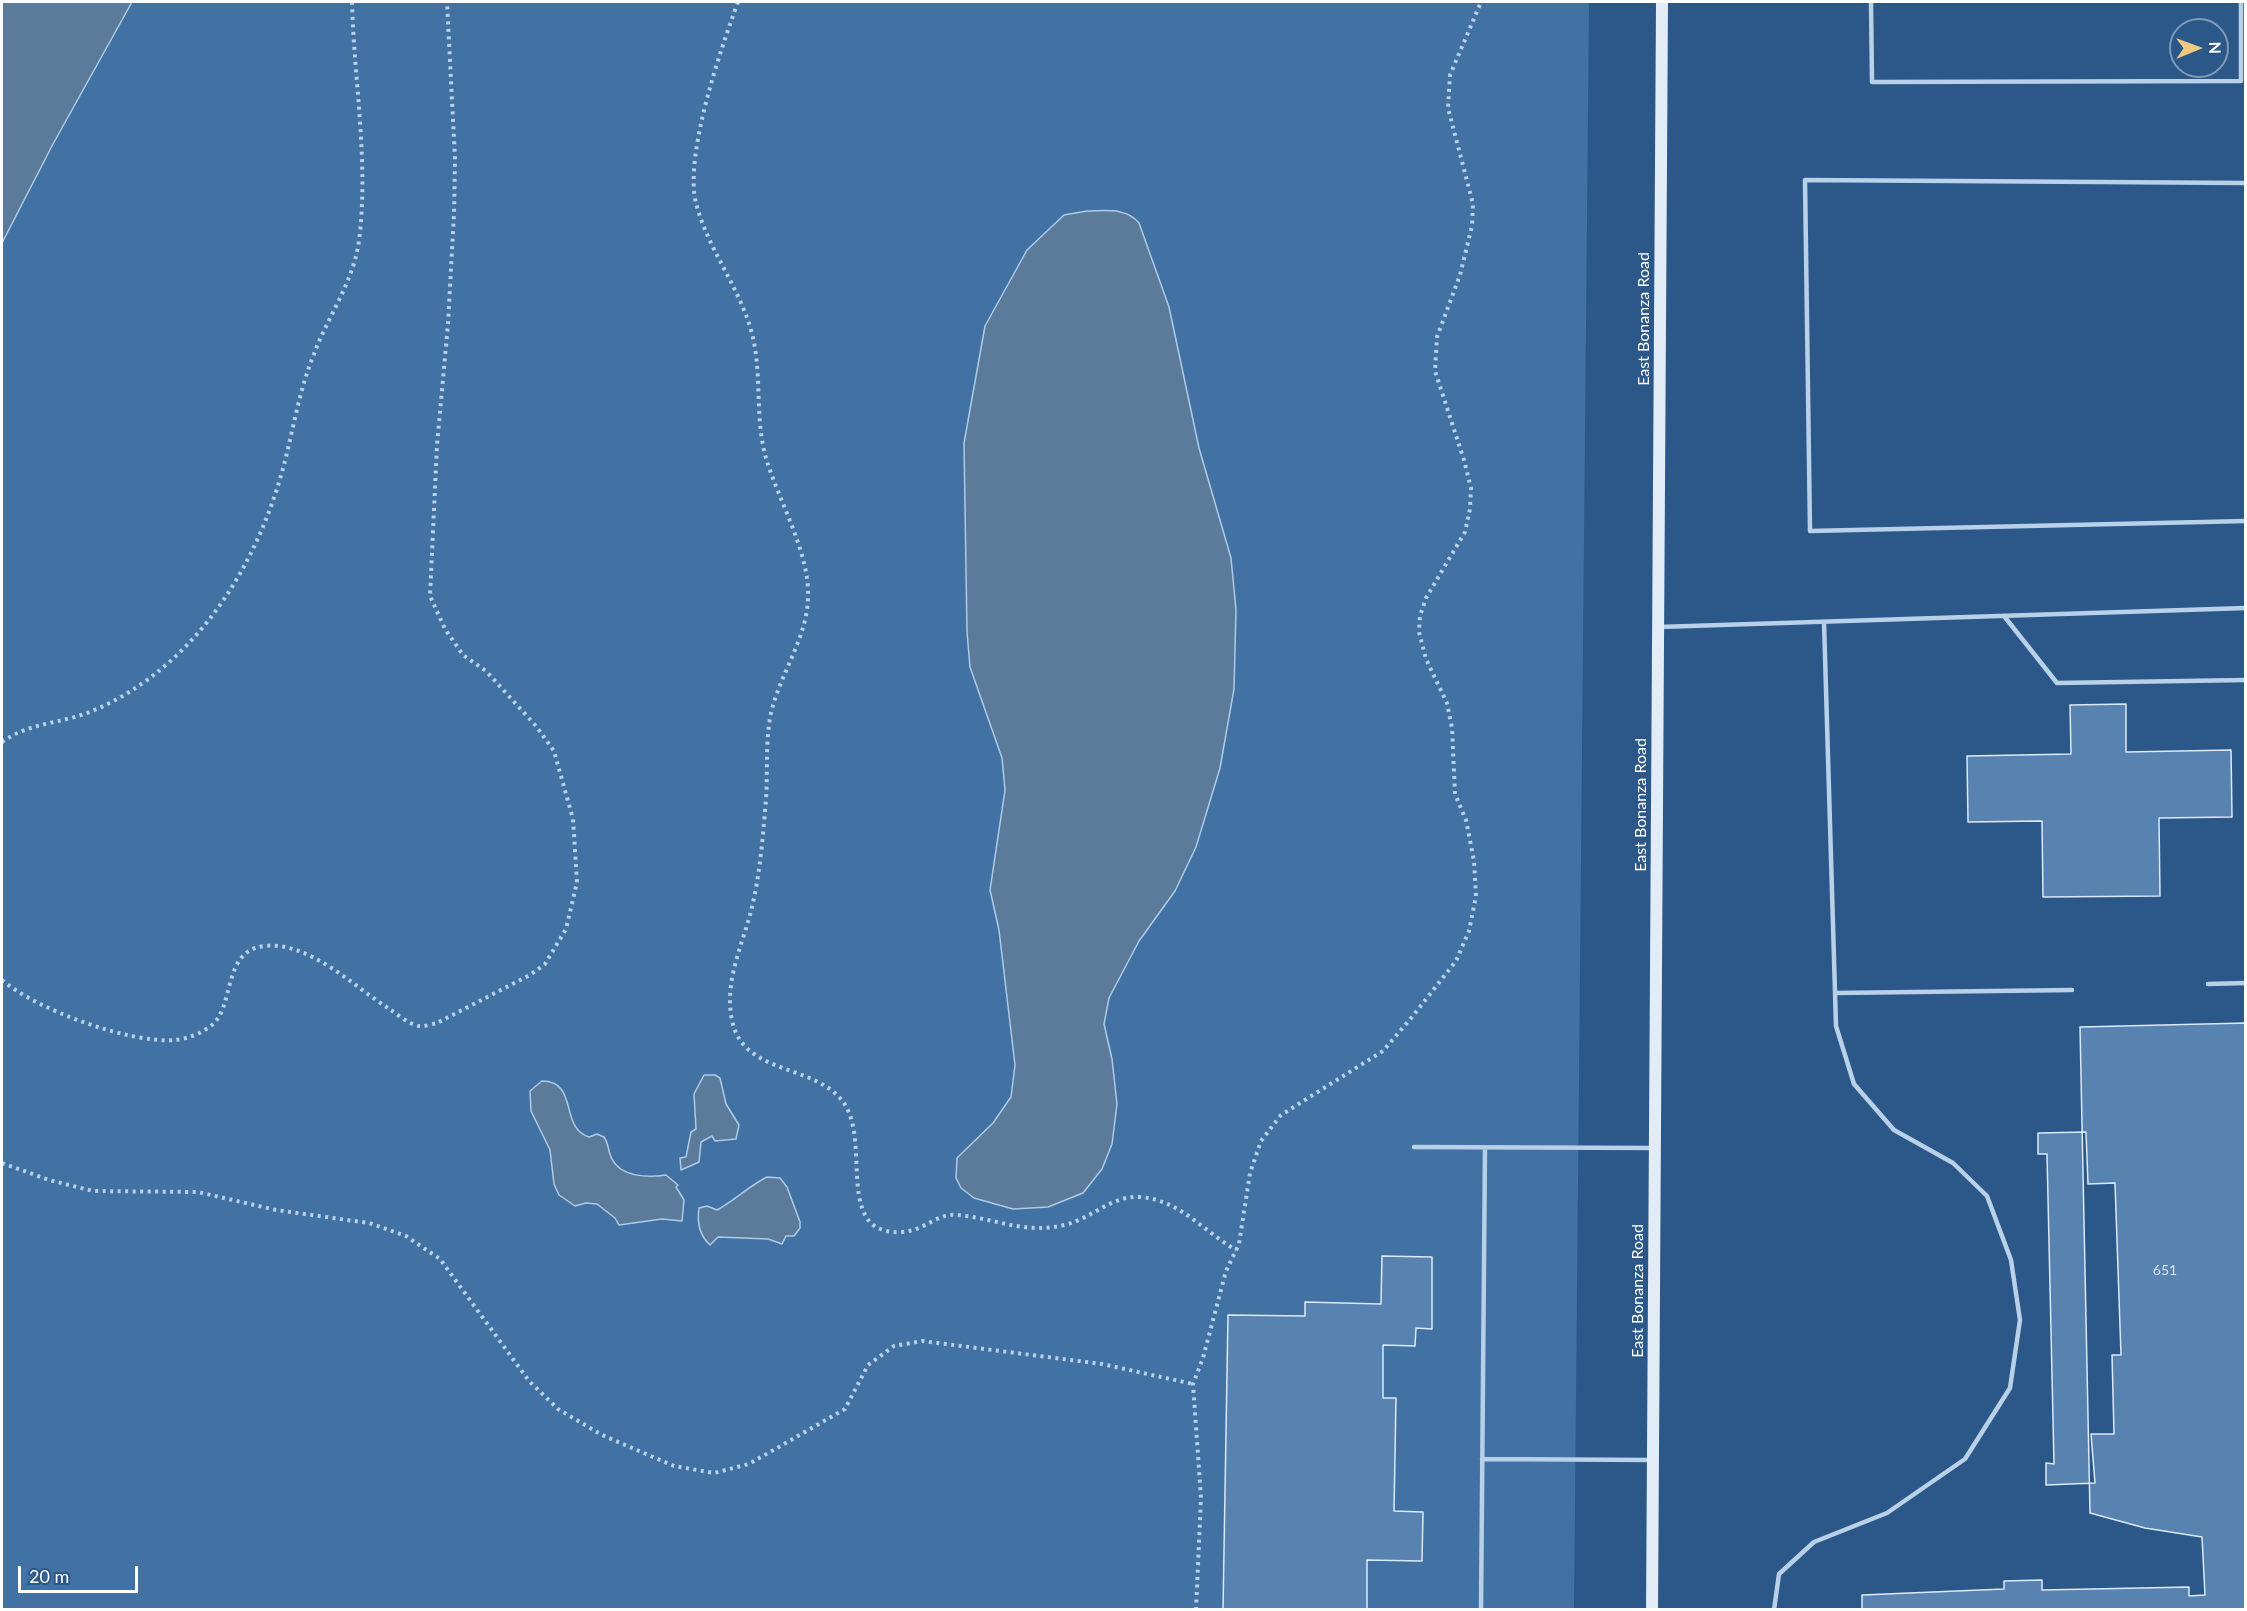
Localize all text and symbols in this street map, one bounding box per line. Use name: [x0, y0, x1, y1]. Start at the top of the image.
north arrow: [2169, 18, 2229, 78]
text: N: [2206, 41, 2225, 54]
street label: East Bonanza Road: [1634, 252, 1654, 386]
street label: East Bonanza Road: [1631, 738, 1651, 872]
street label: East Bonanza Road: [1628, 1224, 1648, 1358]
house number: 651: [2153, 1262, 2177, 1278]
scale bar: [21, 1554, 141, 1592]
text: 20 m: [29, 1565, 69, 1587]

